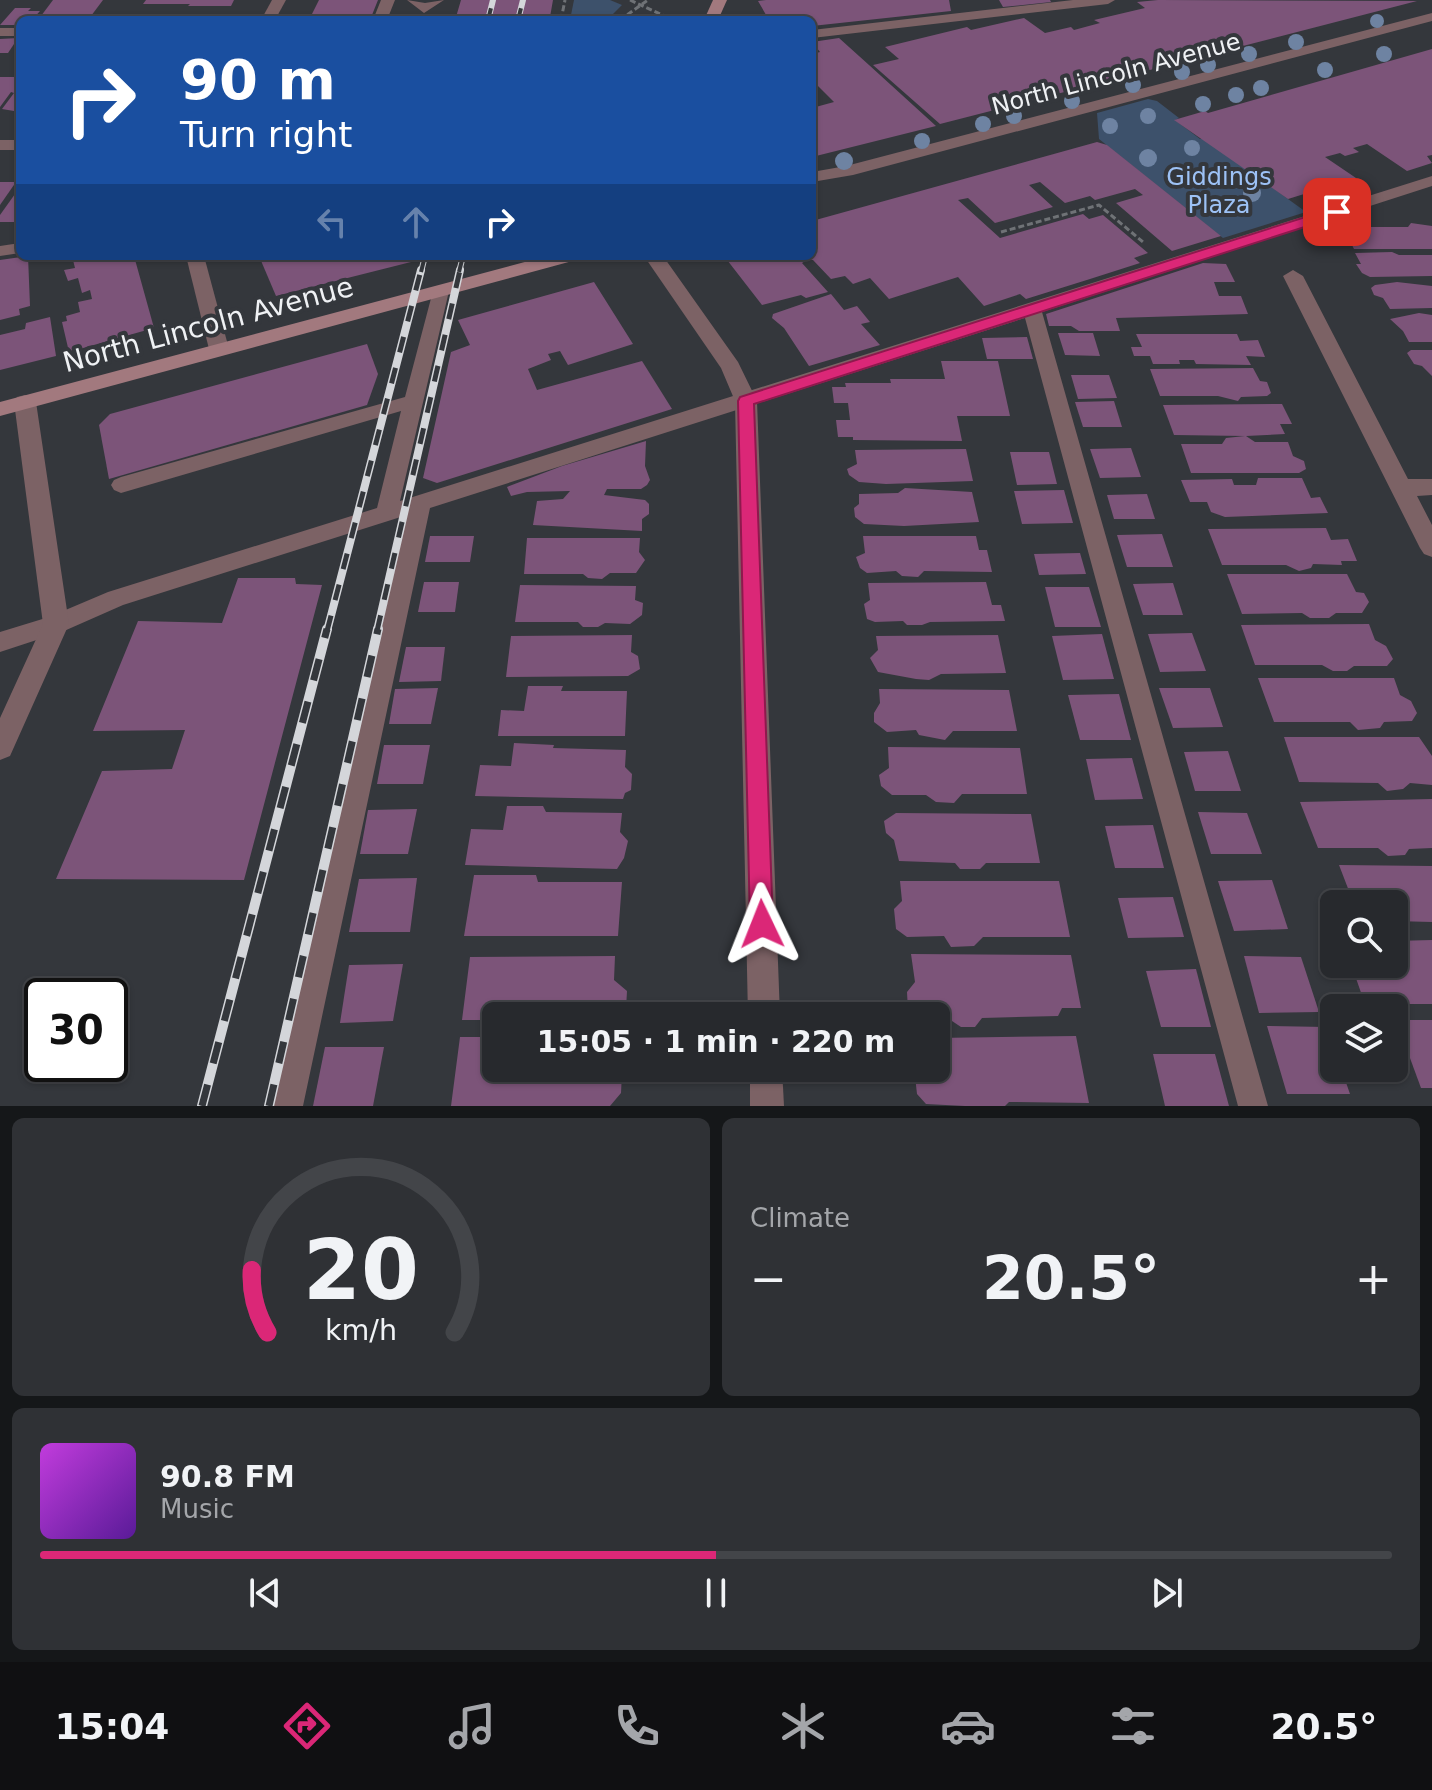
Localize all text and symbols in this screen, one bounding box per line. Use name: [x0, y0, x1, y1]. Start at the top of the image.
street label: North Lincoln Avenue: [988, 27, 1244, 121]
text: 90 m: [180, 47, 336, 112]
icon: right: [48, 48, 152, 152]
text: Turn right: [180, 114, 352, 155]
park label: Giddings Plaza: [1166, 163, 1272, 219]
pin: [1303, 178, 1371, 246]
icon: arrive: [1315, 190, 1359, 234]
icon: left: [310, 200, 354, 244]
icon: ahead: [394, 200, 438, 244]
icon: right: [478, 200, 522, 244]
street label: North Lincoln Avenue: [59, 270, 357, 379]
position arrow: [720, 882, 804, 966]
map controls: [1320, 890, 1408, 1082]
button: search: [1320, 890, 1408, 978]
speed limit sign: 30: [24, 978, 128, 1082]
button: layers: [1320, 994, 1408, 1082]
text: 15:05 · 1 min · 220 m: [537, 1024, 895, 1059]
text: Climate: [750, 1203, 850, 1233]
text: 20: [303, 1222, 419, 1319]
text: 20.5°: [982, 1243, 1160, 1313]
text: −: [750, 1253, 787, 1304]
text: +: [1355, 1253, 1392, 1304]
text: km/h: [325, 1313, 397, 1347]
text: 90.8 FM: [160, 1459, 295, 1494]
text: Music: [160, 1494, 234, 1524]
icon: previous: [243, 1571, 287, 1615]
icon: pause: [694, 1571, 738, 1615]
icon: next: [1145, 1571, 1189, 1615]
icon: directions: [279, 1698, 335, 1754]
icon: music: [444, 1698, 500, 1754]
icon: phone: [609, 1698, 665, 1754]
icon: climate: [775, 1698, 831, 1754]
icon: car: [940, 1698, 996, 1754]
icon: filters: [1105, 1698, 1161, 1754]
text: 15:04: [55, 1706, 169, 1747]
text: 20.5°: [1270, 1706, 1377, 1747]

